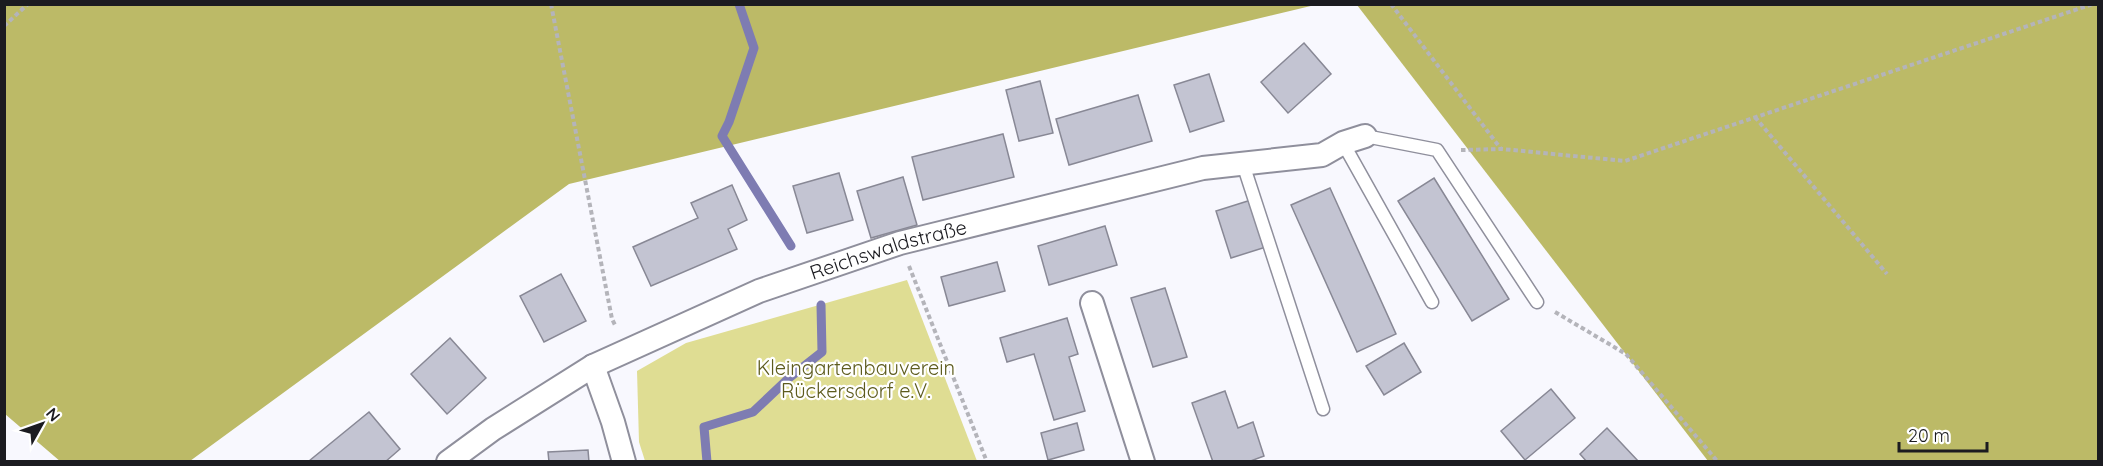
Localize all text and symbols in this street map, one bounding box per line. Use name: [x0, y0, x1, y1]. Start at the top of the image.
street label: Reichswaldstraße: [806, 214, 969, 285]
park label: Kleingartenbauverein Rückersdorf e.V.: [757, 355, 955, 403]
north arrow: [12, 394, 72, 454]
text: N: [42, 403, 65, 425]
scale bar: [1899, 415, 1988, 453]
text: 20 m: [1908, 424, 1950, 447]

